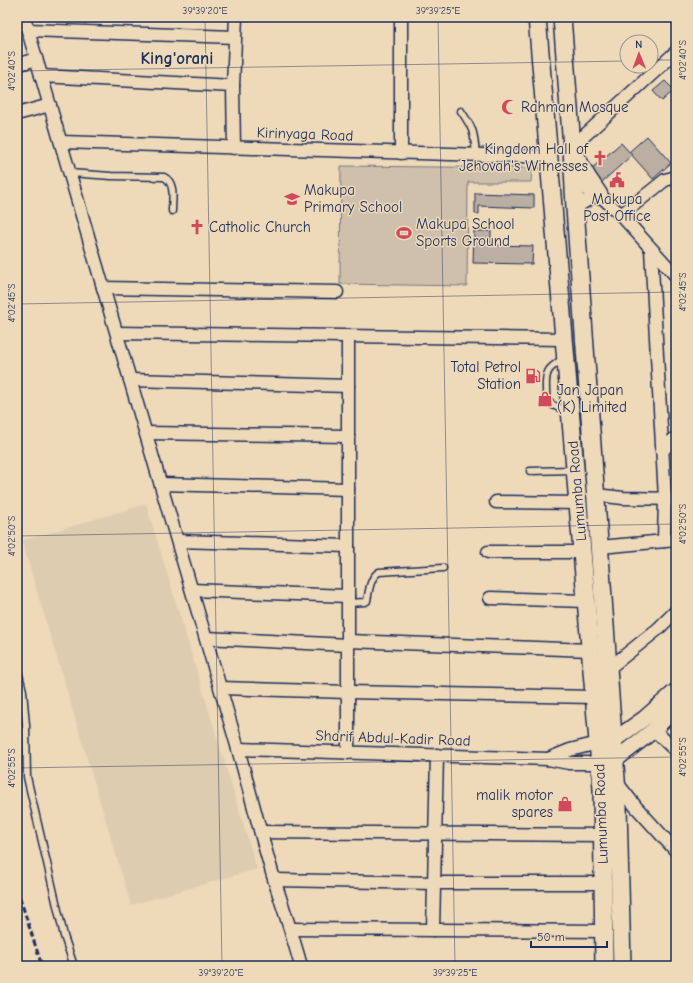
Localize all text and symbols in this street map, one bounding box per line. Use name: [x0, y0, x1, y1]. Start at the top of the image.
text: 39°39'20"E: [182, 5, 228, 17]
text: 39°39'25"E: [416, 5, 460, 17]
north arrow: [619, 34, 659, 74]
text: N: [635, 38, 643, 51]
text: 4°02'40"S: [677, 40, 689, 80]
district label: King'orani: [141, 49, 213, 68]
text: 4°02'40"S: [6, 51, 18, 91]
mosque icon: Rahman Mosque: [500, 98, 518, 116]
place label: Rahman Mosque: [521, 98, 629, 116]
street label: Kirinyaga Road: [256, 123, 354, 145]
place label: Kingdom Hall of Jehovah's Witnesses: [459, 140, 589, 175]
church icon: Kingdom Hall of Jehovah's Witnesses: [591, 149, 609, 167]
public building icon: Makupa Post Office: [608, 171, 626, 189]
place label: Makupa Primary School: [304, 181, 402, 216]
school or university icon: Makupa Primary School: [283, 190, 301, 208]
place label: Makupa Post Office: [583, 190, 651, 225]
place label: Makupa School Sports Ground: [416, 215, 515, 250]
church icon: Catholic Church: [188, 218, 206, 236]
place label: Catholic Church: [209, 218, 311, 236]
sports icon: Makupa School Sports Ground: [395, 224, 413, 242]
text: 4°02'45"S: [677, 272, 689, 312]
text: 4°02'45"S: [6, 283, 18, 323]
place label: Total Petrol Station: [450, 358, 521, 393]
fuel station icon: Total Petrol Station: [524, 367, 542, 385]
place label: Jan Japan (K) Limited: [557, 381, 627, 416]
shop icon: Jan Japan (K) Limited: [536, 390, 554, 408]
street label: Lumumba Road: [564, 440, 590, 542]
text: 4°02'50"S: [677, 503, 689, 544]
text: 4°02'50"S: [6, 515, 18, 556]
street label: Sharif Abdul-Kadir Road: [315, 726, 471, 750]
text: 4°02'55"S: [677, 737, 689, 777]
text: 4°02'55"S: [6, 748, 18, 788]
street label: Lumumba Road: [590, 763, 612, 865]
place label: malik motor spares: [476, 786, 553, 821]
shop icon: malik motor spares: [556, 795, 574, 813]
scale bar: [531, 923, 607, 949]
text: 50 m: [537, 930, 565, 944]
text: 39°39'20"E: [198, 967, 244, 979]
text: 39°39'25"E: [433, 967, 477, 979]

